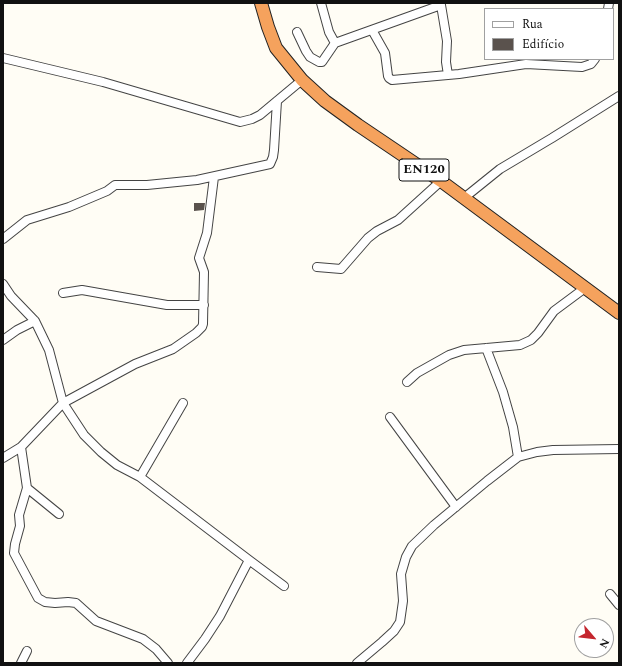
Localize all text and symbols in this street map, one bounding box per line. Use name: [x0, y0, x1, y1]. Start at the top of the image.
legend: [484, 8, 614, 60]
text: Rua: [522, 15, 543, 34]
text: Edifício: [522, 35, 564, 54]
road number: EN120: [399, 159, 449, 181]
north arrow: [574, 618, 614, 658]
text: N: [595, 635, 614, 651]

